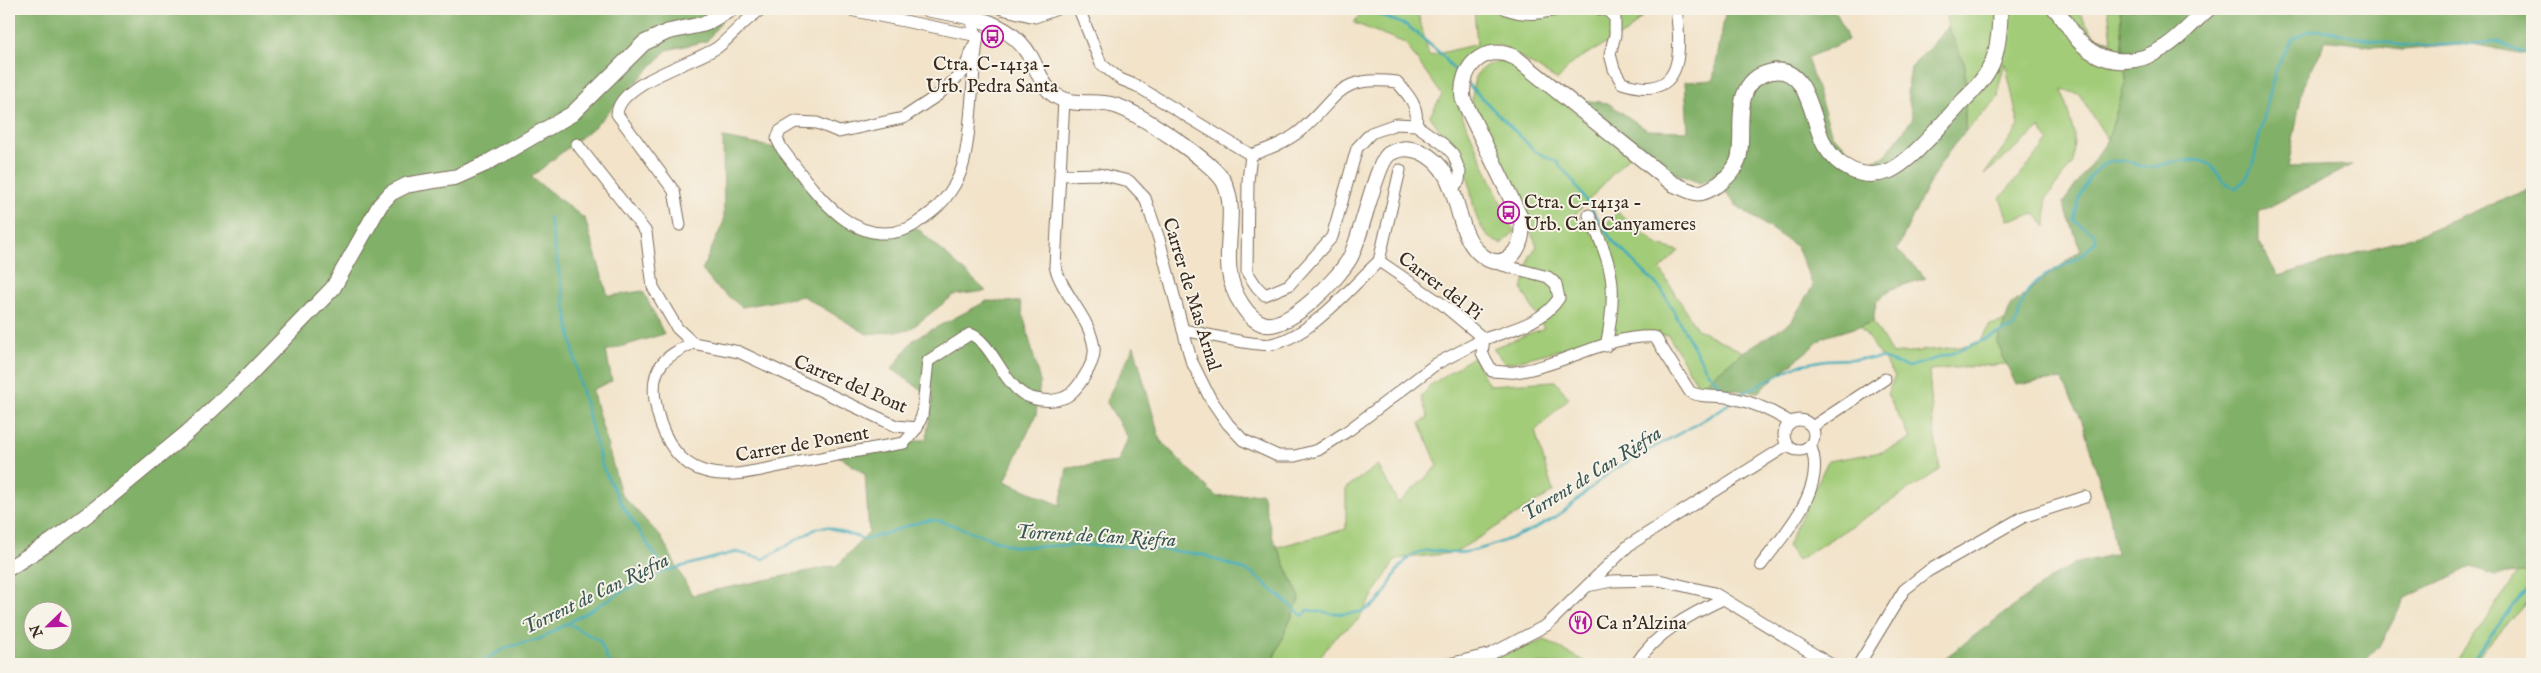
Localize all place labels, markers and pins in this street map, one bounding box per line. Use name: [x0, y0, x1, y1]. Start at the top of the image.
bus stop icon: Ctra. C-1413a - Urb. Pedra Santa: [980, 25, 1004, 49]
place label: Ctra. C-1413a - Urb. Pedra Santa: [926, 53, 1059, 99]
place label: Ctra. C-1413a - Urb. Can Canyameres: [1524, 191, 1696, 237]
bus stop icon: Ctra. C-1413a - Urb. Can Canyameres: [1496, 200, 1520, 224]
restaurant icon: Ca n'Alzina: [1568, 610, 1592, 634]
place label: Ca n'Alzina: [1596, 612, 1688, 636]

